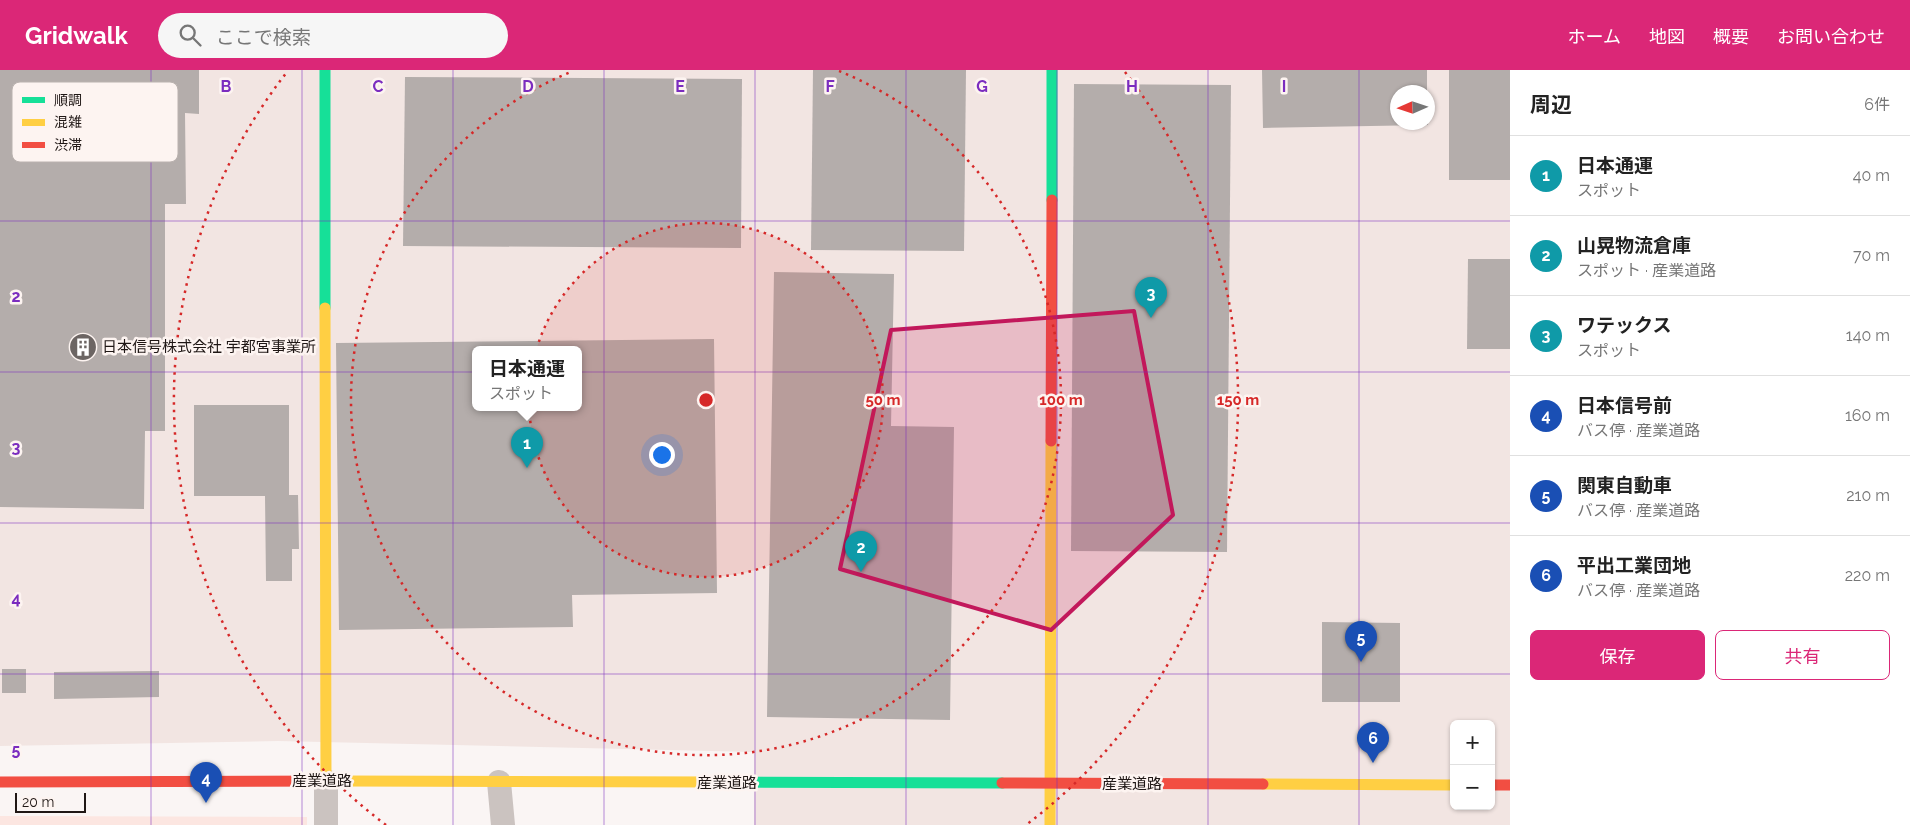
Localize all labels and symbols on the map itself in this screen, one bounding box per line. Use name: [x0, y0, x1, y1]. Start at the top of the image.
text: B: [221, 77, 232, 96]
text: C: [373, 77, 384, 96]
text: D: [522, 77, 534, 96]
text: E: [675, 77, 685, 96]
text: F: [825, 77, 835, 96]
text: G: [976, 77, 988, 96]
text: H: [1126, 77, 1138, 96]
text: I: [1282, 77, 1286, 96]
legend: [12, 82, 178, 162]
north arrow: [1390, 85, 1435, 130]
text: 順調: [54, 92, 82, 108]
text: 混雑: [54, 114, 82, 130]
text: 渋滞: [54, 137, 82, 153]
pin: 3: [1135, 277, 1167, 318]
text: 2: [11, 287, 21, 306]
building icon: 日本信号株式会社 宇都宮事業所: [68, 332, 98, 362]
place label: 日本信号株式会社 宇都宮事業所: [102, 338, 316, 356]
centre of rings: [697, 391, 715, 409]
text: 50 m: [865, 391, 901, 409]
text: 100 m: [1039, 391, 1083, 409]
text: 150 m: [1217, 391, 1259, 409]
pin: 1: [511, 427, 543, 468]
text: 3: [12, 438, 21, 457]
your location: [649, 442, 675, 468]
pin: 2: [845, 531, 877, 572]
text: 4: [11, 589, 21, 608]
pin: 5: [1345, 621, 1377, 662]
pin: 6: [1357, 722, 1389, 763]
text: 5: [12, 740, 21, 759]
pin: 4: [190, 762, 222, 803]
street label: 産業道路: [292, 772, 352, 790]
street label: 産業道路: [697, 774, 757, 792]
street label: 産業道路: [1102, 775, 1162, 793]
scale bar: [15, 790, 86, 813]

